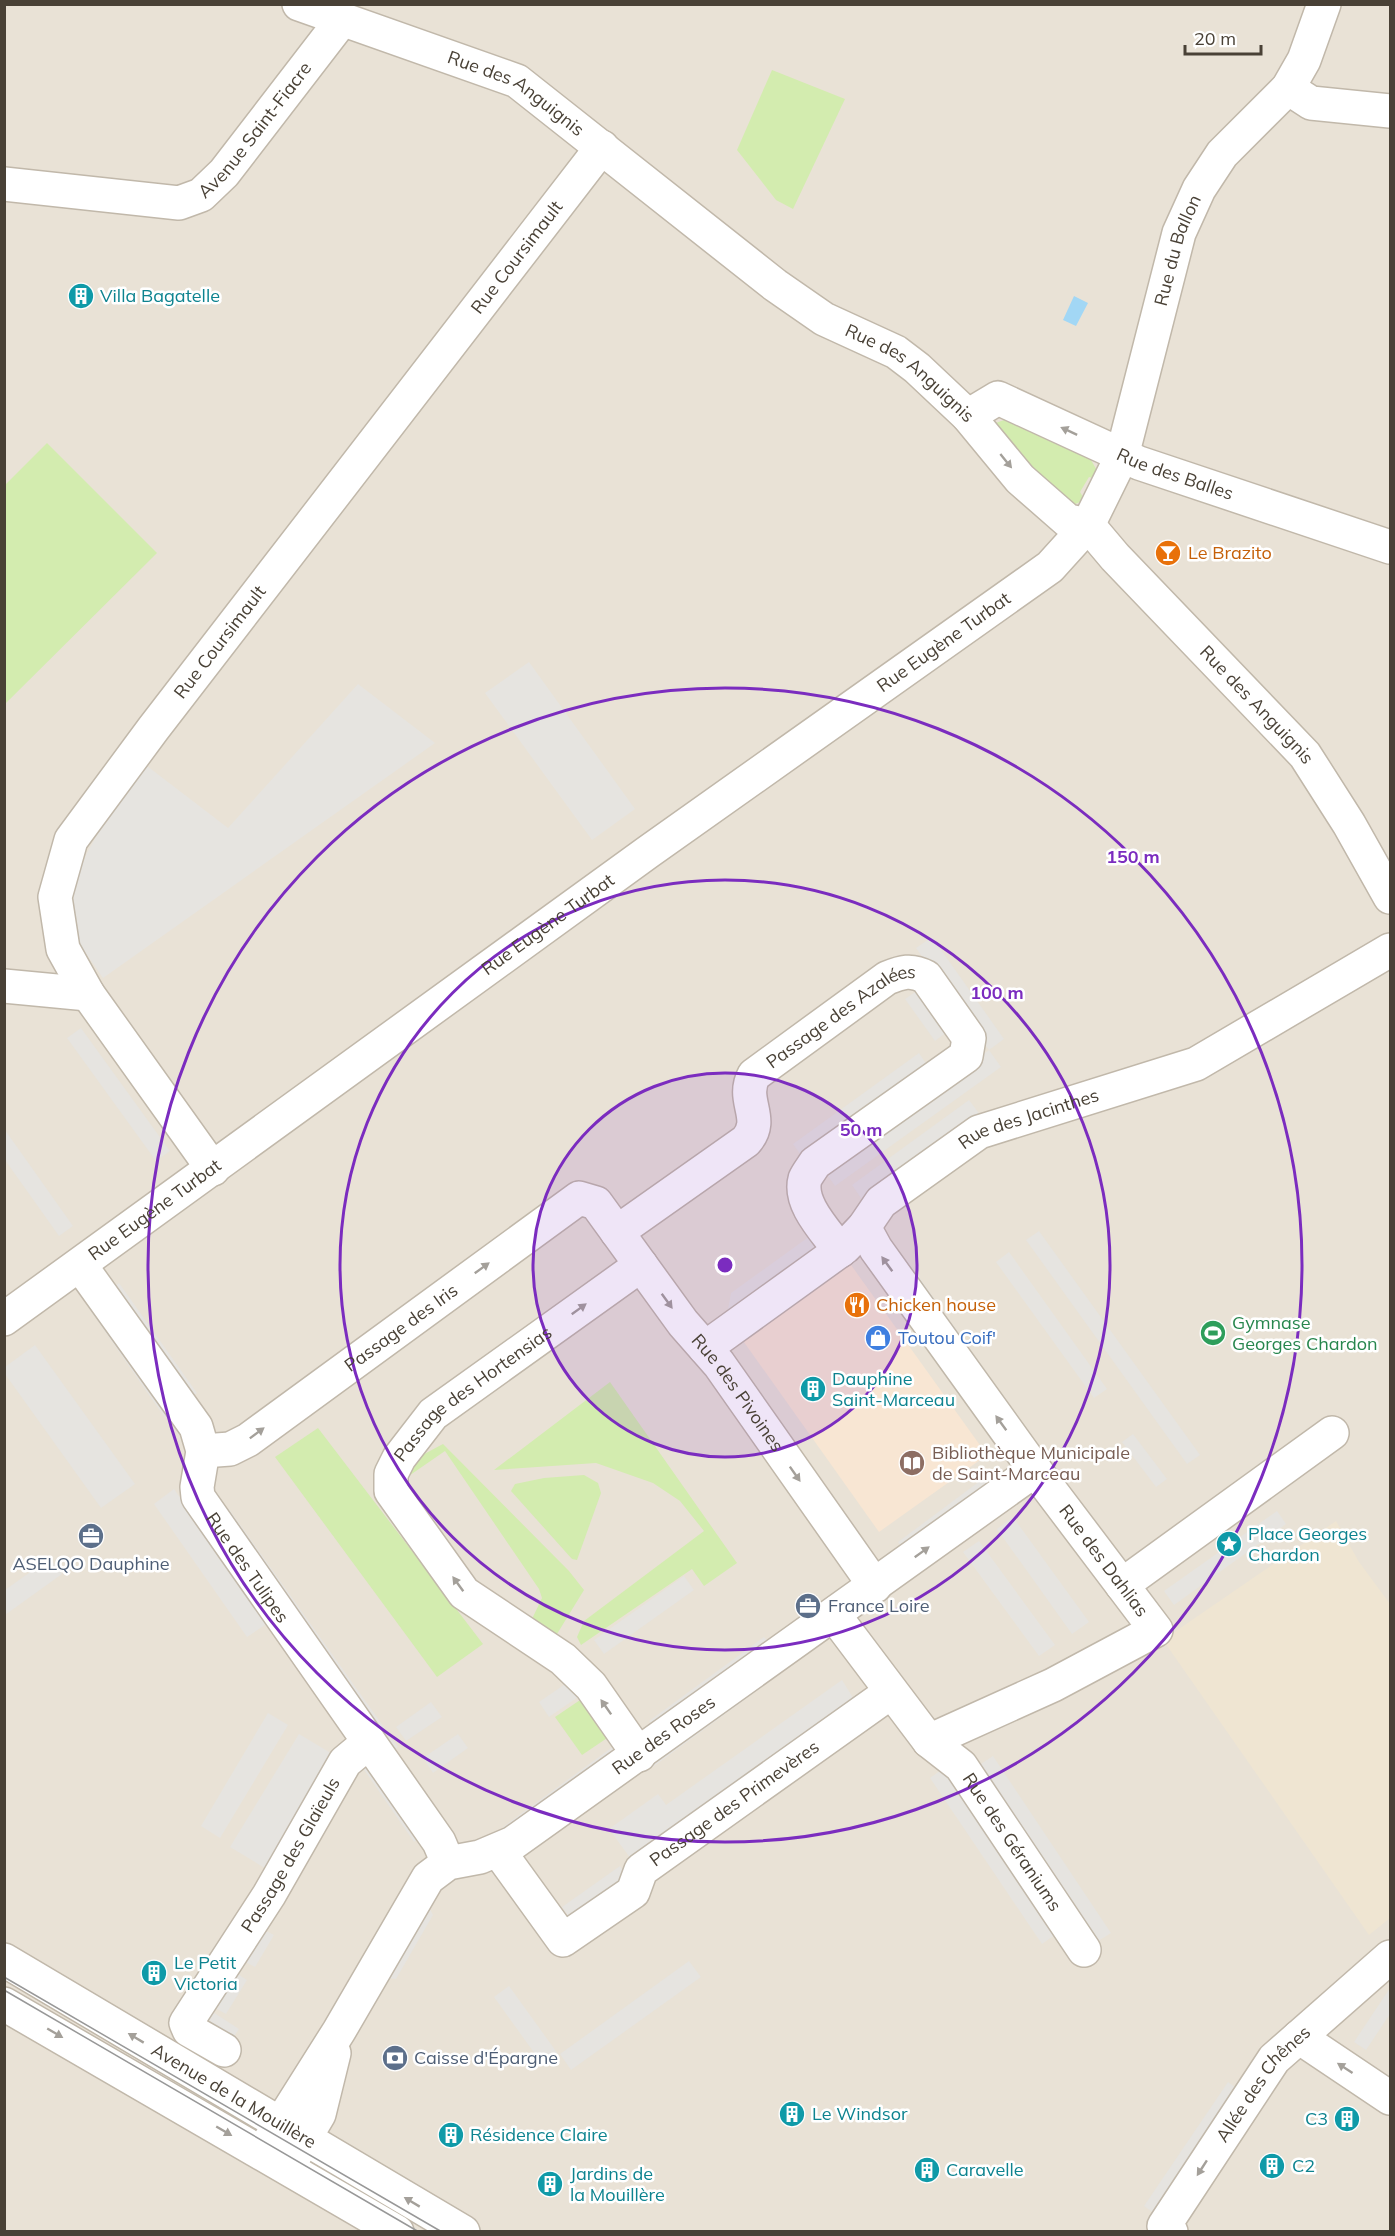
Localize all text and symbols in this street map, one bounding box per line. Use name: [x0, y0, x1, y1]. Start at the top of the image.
scale bar: [1185, 18, 1262, 56]
text: 20 m: [1194, 27, 1236, 50]
street label: Rue des Anguignis: [445, 45, 589, 141]
street label: Avenue Saint-Fiacre: [193, 57, 316, 203]
street label: Rue du Ballon: [1149, 191, 1206, 308]
street label: Rue Coursimault: [465, 196, 567, 318]
building icon: Villa Bagatelle: [66, 281, 96, 311]
place label: Villa Bagatelle: [100, 284, 220, 307]
street label: Rue des Anguignis: [842, 318, 979, 427]
one-way arrow: [1061, 426, 1078, 435]
street label: Rue des Balles: [1113, 442, 1237, 505]
one-way arrow: [999, 454, 1011, 469]
bar icon: Le Brazito: [1153, 538, 1183, 568]
place label: Le Brazito: [1188, 541, 1272, 564]
street label: Rue Coursimault: [169, 581, 271, 703]
street label: Rue Eugène Turbat: [872, 587, 1015, 697]
street label: Rue des Anguignis: [1195, 640, 1320, 768]
text: 150 m: [1106, 845, 1160, 868]
street label: Rue Eugène Turbat: [477, 868, 619, 980]
street label: Passage des Azalées: [761, 960, 917, 1073]
text: 100 m: [970, 981, 1024, 1004]
street label: Rue des Jacinthes: [954, 1083, 1102, 1154]
text: 50 m: [840, 1118, 882, 1141]
street label: Rue Eugène Turbat: [83, 1154, 225, 1265]
centre of rings: [715, 1255, 735, 1275]
one-way arrow: [881, 1257, 893, 1273]
one-way arrow: [474, 1262, 490, 1274]
street label: Passage des Iris: [340, 1278, 462, 1377]
restaurant icon: Chicken house: [842, 1290, 872, 1320]
one-way arrow: [661, 1293, 673, 1309]
place label: Chicken house: [876, 1293, 996, 1316]
one-way arrow: [571, 1303, 587, 1315]
place label: Gymnase Georges Chardon: [1232, 1311, 1378, 1355]
sports icon: Gymnase Georges Chardon: [1198, 1318, 1228, 1348]
street label: Passage des Hortensias: [388, 1321, 556, 1466]
shop icon: Toutou Coif': [863, 1323, 893, 1353]
place label: Toutou Coif': [898, 1326, 996, 1349]
street label: Rue des Pivoines: [687, 1329, 789, 1456]
place label: Dauphine Saint-Marceau: [832, 1367, 955, 1411]
building icon: Dauphine Saint-Marceau: [798, 1374, 828, 1404]
one-way arrow: [995, 1415, 1007, 1431]
one-way arrow: [249, 1427, 265, 1439]
place label: Bibliothèque Municipale de Saint-Marceau: [932, 1441, 1130, 1485]
library icon: Bibliothèque Municipale de Saint-Marceau: [897, 1448, 927, 1478]
one-way arrow: [790, 1466, 801, 1483]
street label: Rue des Dahlias: [1054, 1500, 1154, 1621]
street label: Rue des Tulipes: [201, 1508, 294, 1627]
office icon: ASELQO Dauphine: [76, 1521, 106, 1551]
place label: Place Georges Chardon: [1248, 1522, 1367, 1566]
place icon: Place Georges Chardon: [1214, 1529, 1244, 1559]
one-way arrow: [914, 1546, 930, 1558]
place label: ASELQO Dauphine: [12, 1552, 170, 1575]
one-way arrow: [452, 1576, 464, 1591]
office icon: France Loire: [793, 1591, 823, 1621]
place label: France Loire: [828, 1594, 929, 1617]
street label: Rue des Roses: [607, 1690, 720, 1780]
one-way arrow: [600, 1700, 612, 1716]
street label: Passage des Primevères: [645, 1735, 823, 1871]
street label: Rue des Géraniums: [958, 1768, 1067, 1916]
street label: Passage des Glaïeuls: [236, 1773, 345, 1937]
place label: Le Petit Victoria: [174, 1951, 238, 1995]
building icon: Le Petit Victoria: [139, 1958, 169, 1988]
street label: Allée des Chênes: [1210, 2020, 1315, 2146]
one-way arrow: [47, 2028, 64, 2038]
one-way arrow: [128, 2033, 144, 2044]
street label: Avenue de la Mouillère: [147, 2038, 321, 2153]
bank icon: Caisse d'Épargne: [380, 2043, 410, 2073]
place label: Caisse d'Épargne: [414, 2046, 558, 2069]
one-way arrow: [1336, 2062, 1353, 2073]
building icon: Le Windsor: [777, 2099, 807, 2129]
place label: Le Windsor: [812, 2102, 908, 2125]
building icon: C3: [1332, 2104, 1362, 2134]
place label: C3: [1305, 2107, 1328, 2130]
building icon: Résidence Claire: [436, 2120, 466, 2150]
place label: Résidence Claire: [470, 2123, 608, 2146]
one-way arrow: [216, 2125, 232, 2136]
building icon: C2: [1257, 2151, 1287, 2181]
place label: C2: [1292, 2154, 1315, 2177]
building icon: Caravelle: [912, 2155, 942, 2185]
place label: Caravelle: [946, 2158, 1024, 2181]
one-way arrow: [1197, 2160, 1208, 2176]
place label: Jardins de la Mouillère: [570, 2162, 665, 2206]
building icon: Jardins de la Mouillère: [535, 2169, 565, 2199]
one-way arrow: [404, 2196, 420, 2207]

